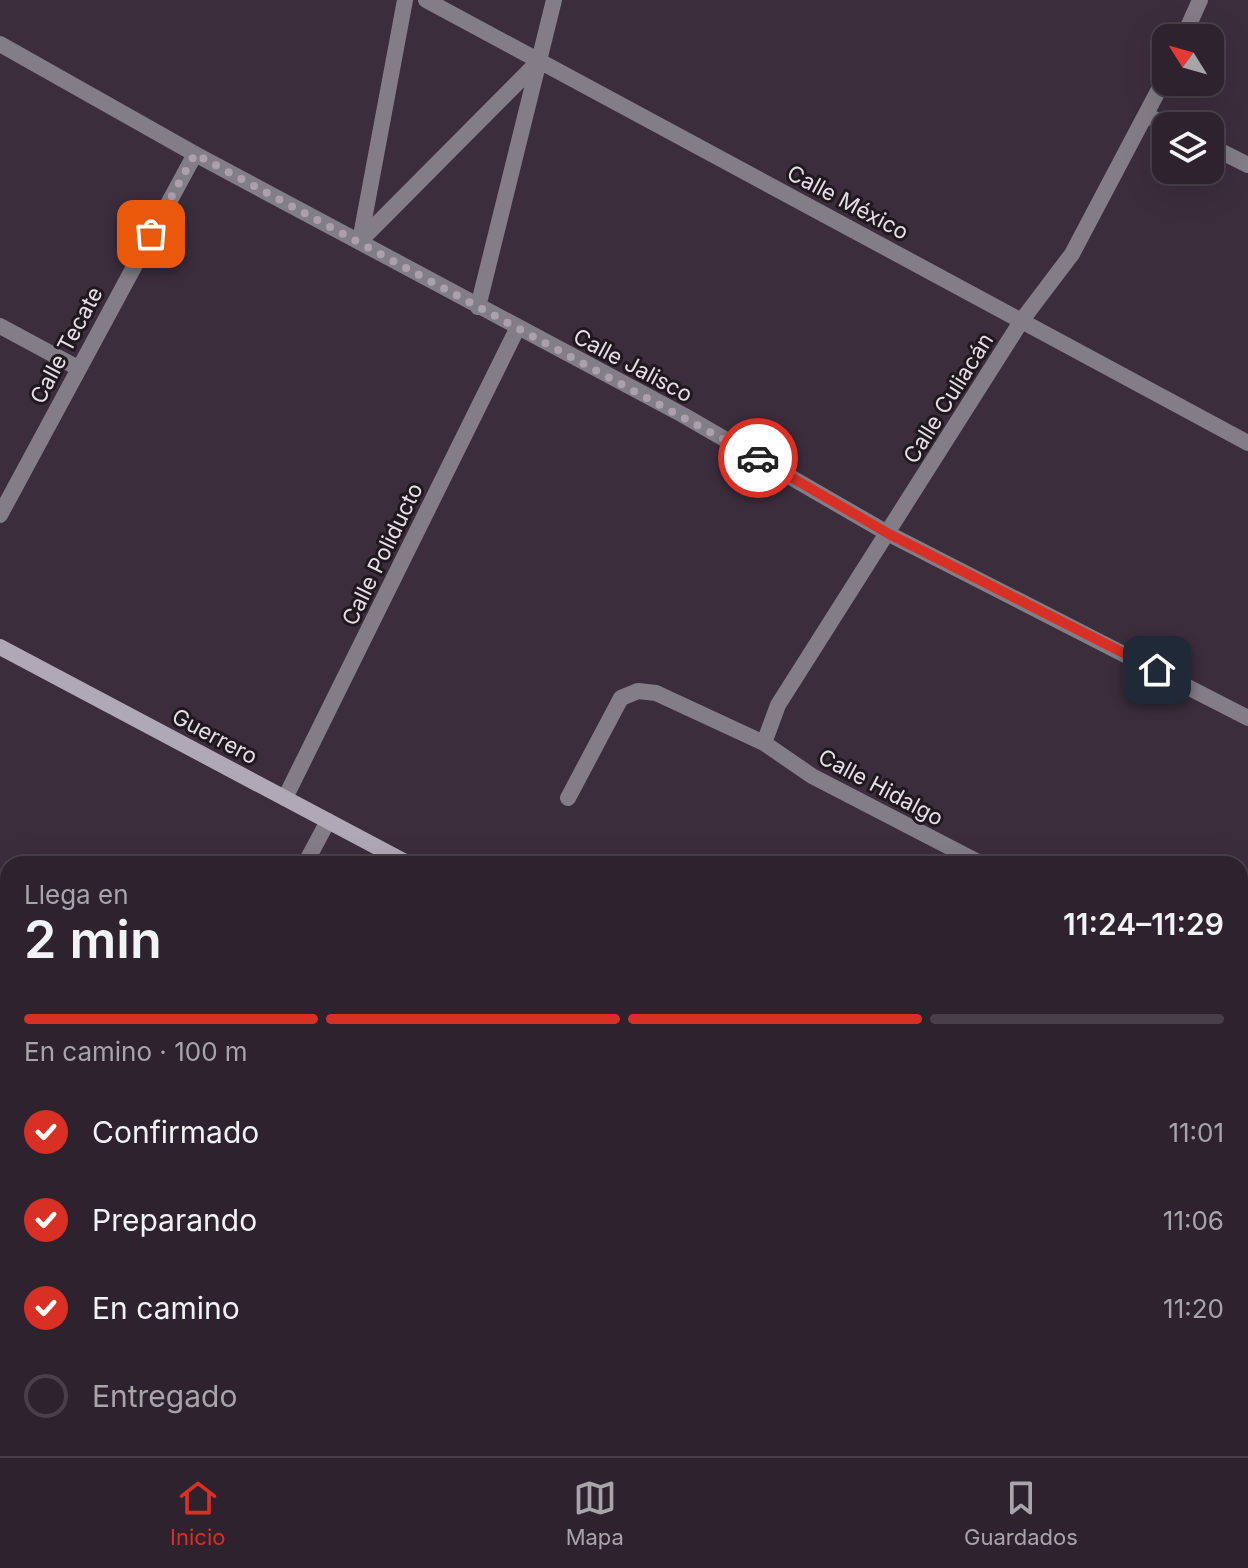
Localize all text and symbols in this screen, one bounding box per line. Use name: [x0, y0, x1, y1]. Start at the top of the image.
north arrow: [1152, 24, 1224, 96]
map controls: [1152, 24, 1224, 184]
button: layers: [1152, 112, 1224, 184]
street label: Calle México: [783, 159, 913, 245]
pin: [117, 200, 185, 268]
icon: bag: [129, 212, 173, 256]
street label: Calle Tecate: [24, 282, 108, 408]
street label: Calle Jalisco: [569, 323, 697, 407]
street label: Calle Culiacán: [898, 328, 998, 468]
courier: [718, 418, 798, 498]
icon: car: [736, 436, 780, 480]
street label: Calle Poliducto: [336, 479, 428, 629]
pin: [1123, 636, 1191, 704]
icon: home: [1135, 648, 1179, 692]
street label: Guerrero: [168, 703, 262, 769]
street label: Calle Hidalgo: [814, 743, 948, 831]
text: Llega en: [24, 879, 129, 910]
text: 11:24–11:29: [1063, 906, 1224, 942]
text: 2 min: [24, 908, 162, 971]
text: En camino · 100 m: [24, 1036, 248, 1067]
icon: check: [24, 1110, 68, 1154]
text: Confirmado: [92, 1114, 259, 1150]
text: 11:01: [1168, 1117, 1224, 1148]
icon: check: [24, 1198, 68, 1242]
text: Preparando: [92, 1202, 257, 1238]
text: 11:06: [1163, 1205, 1224, 1236]
icon: check: [24, 1286, 68, 1330]
text: En camino: [92, 1290, 240, 1326]
text: 11:20: [1163, 1293, 1224, 1324]
text: Entregado: [92, 1378, 237, 1414]
tab: Inicio: [170, 1476, 225, 1550]
tab: Mapa: [566, 1476, 624, 1550]
tab: Guardados: [964, 1476, 1078, 1550]

